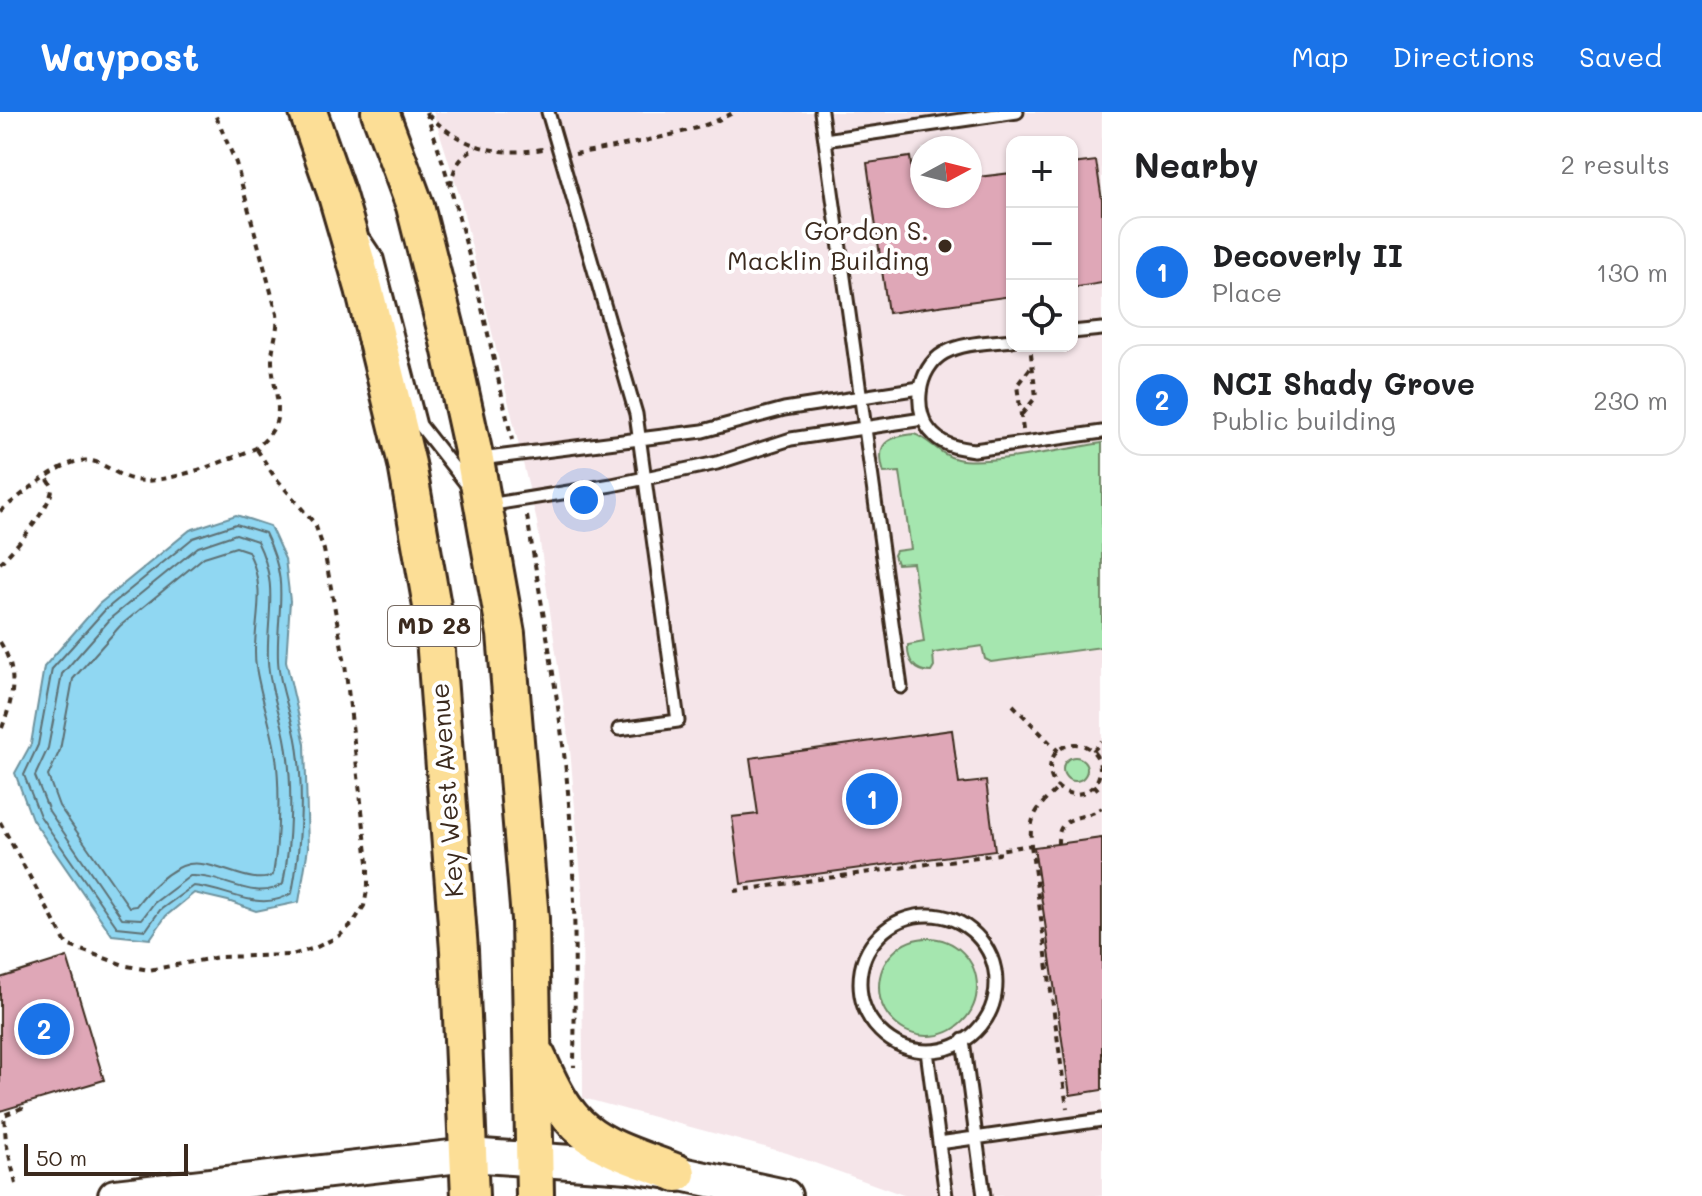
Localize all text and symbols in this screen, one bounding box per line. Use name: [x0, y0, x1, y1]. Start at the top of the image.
text: Waypost: [40, 31, 199, 81]
text: Map: [1292, 38, 1349, 74]
text: Directions: [1393, 38, 1535, 74]
text: Saved: [1579, 38, 1662, 74]
north arrow: [910, 136, 982, 208]
map controls: [1006, 136, 1078, 352]
button: +: [1006, 136, 1078, 208]
text: Nearby: [1134, 142, 1259, 187]
text: 2 results: [1561, 147, 1670, 181]
button: −: [1006, 208, 1078, 280]
place label: Gordon S. Macklin Building: [727, 213, 929, 277]
text: Decoverly II: [1212, 235, 1403, 275]
marker: Gordon S. Macklin Building: [936, 237, 954, 255]
text: 1: [1156, 255, 1168, 289]
text: 130 m: [1596, 255, 1668, 289]
text: Place: [1212, 275, 1282, 309]
button: locate: [1006, 280, 1078, 352]
text: NCI Shady Grove: [1212, 363, 1475, 403]
text: 2: [1155, 383, 1169, 417]
text: 230 m: [1593, 383, 1668, 417]
text: Public building: [1212, 403, 1396, 437]
your location: [564, 480, 604, 520]
road number: MD 28: [388, 606, 480, 646]
street label: Key West Avenue: [422, 682, 470, 899]
pin: 1: [846, 769, 898, 829]
pin: 2: [18, 999, 70, 1059]
scale bar: [24, 1140, 188, 1176]
text: 50 m: [36, 1143, 87, 1172]

